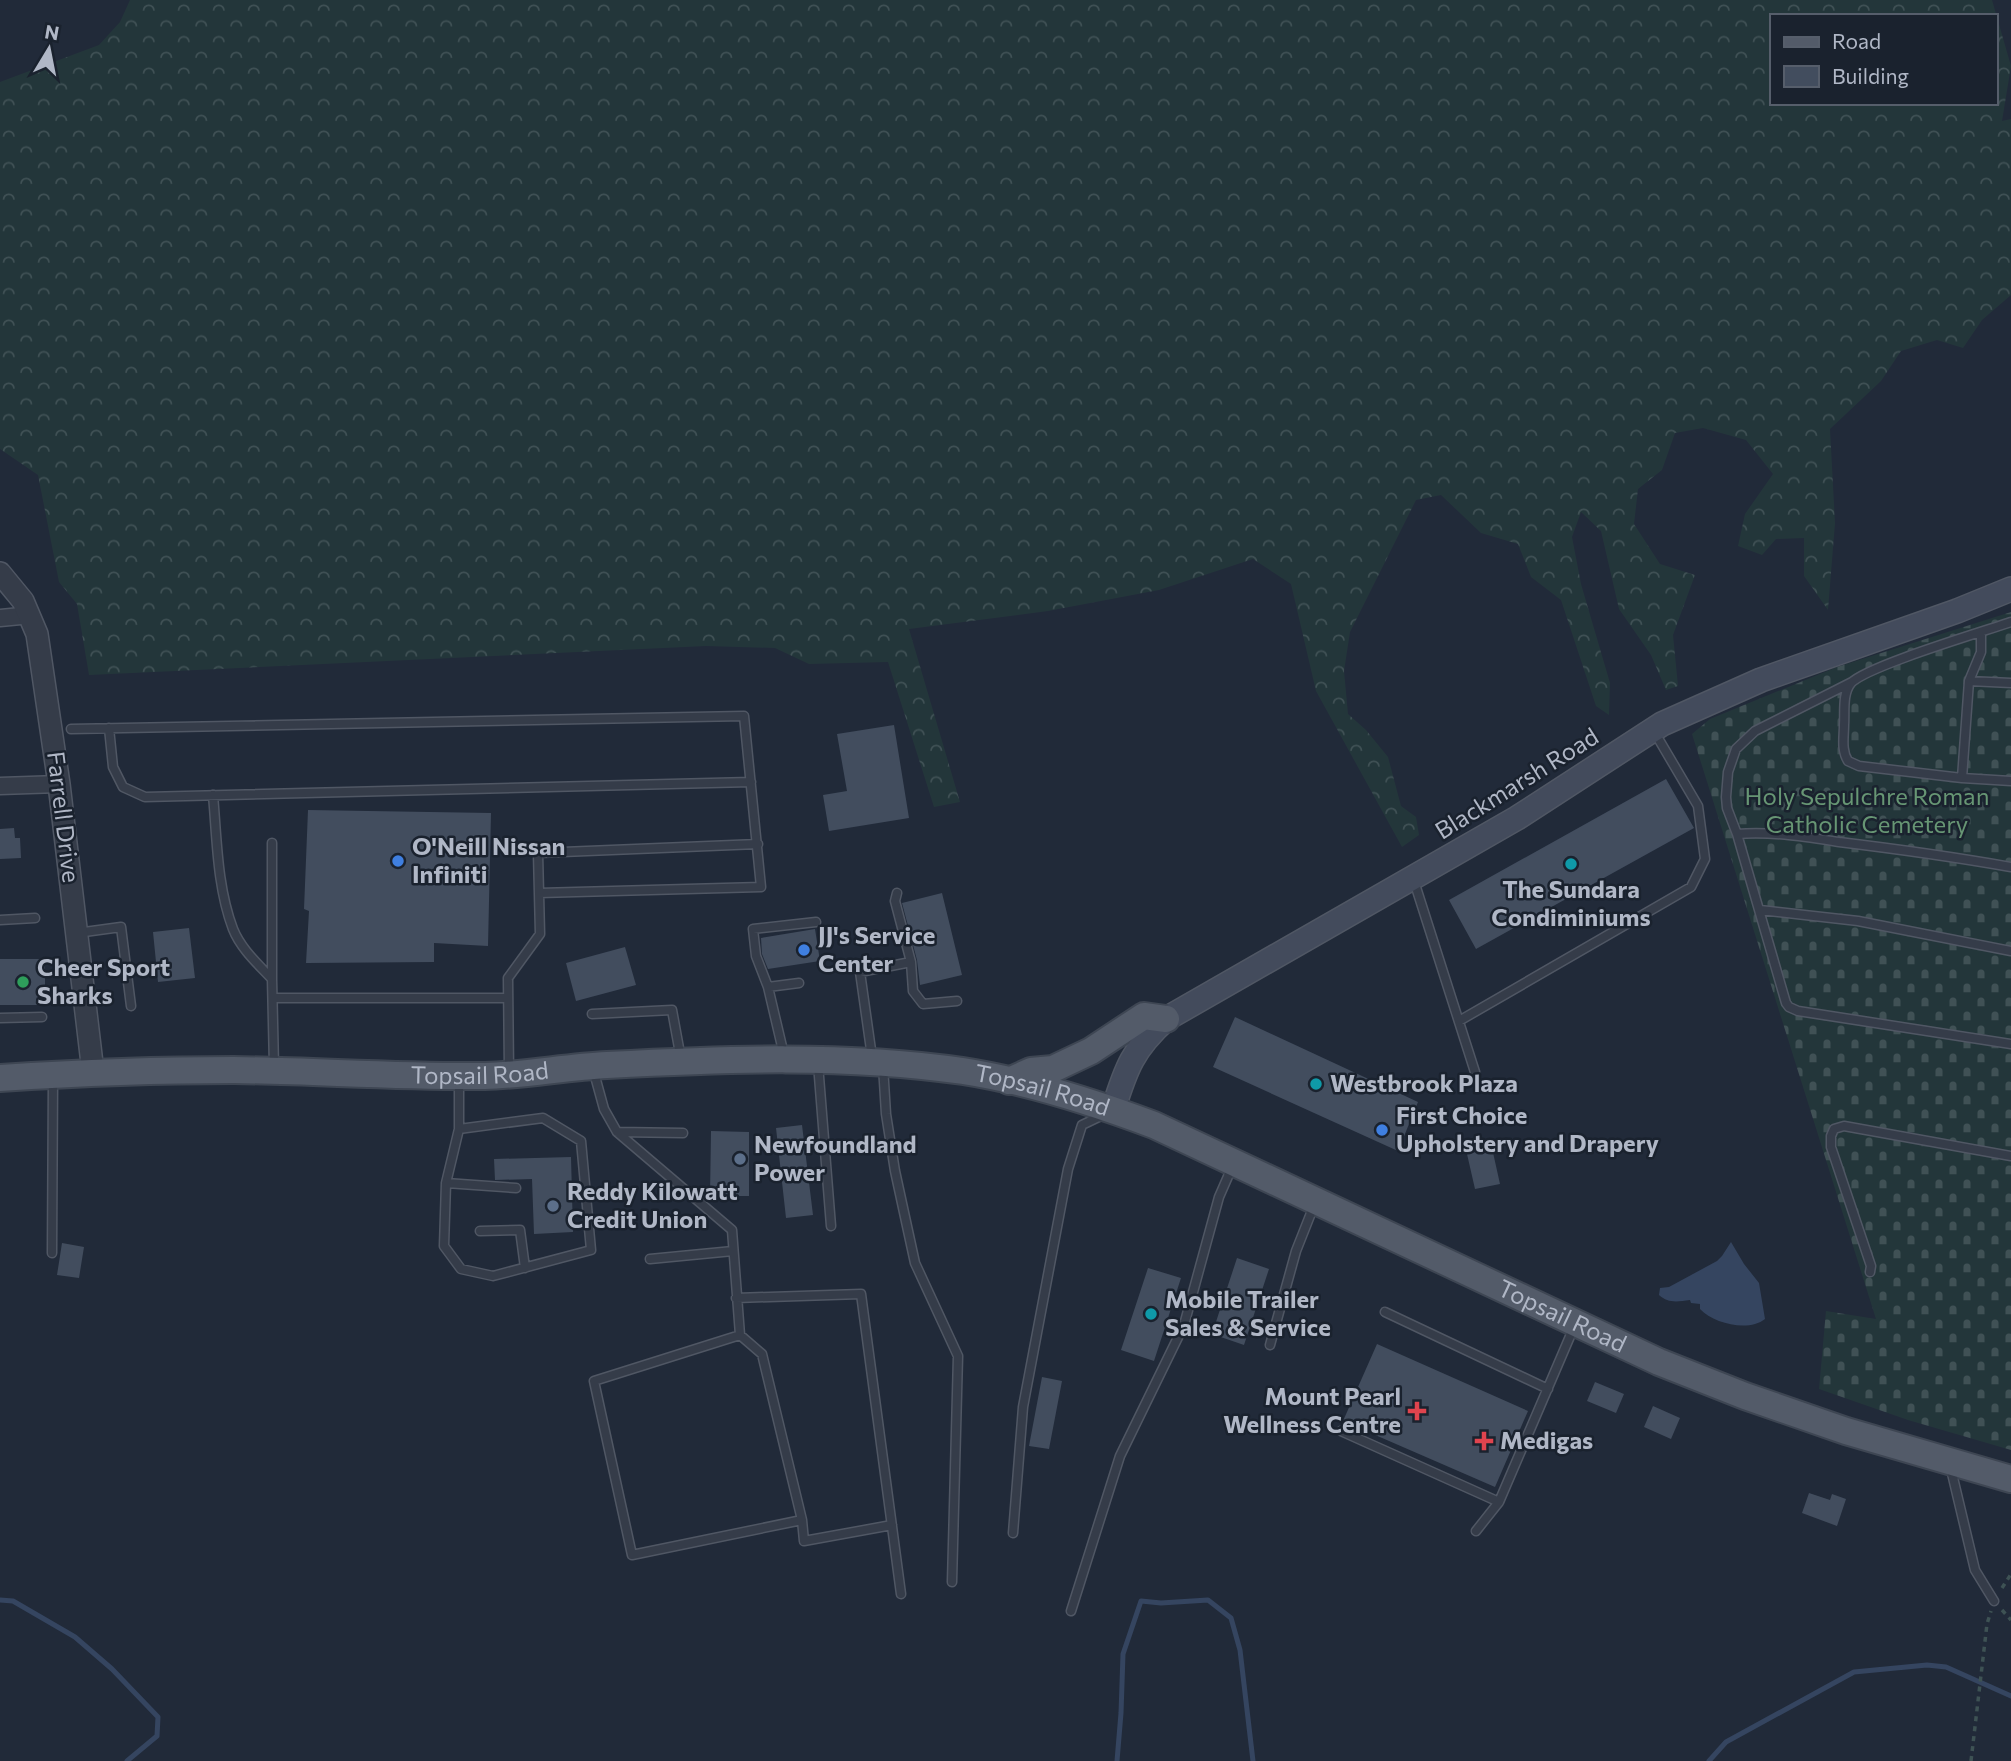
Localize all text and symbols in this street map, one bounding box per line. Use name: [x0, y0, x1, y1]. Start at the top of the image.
north arrow: [14, 14, 84, 84]
legend: [1770, 14, 1997, 105]
text: N: [43, 19, 61, 44]
text: Road: [1832, 28, 1881, 53]
text: Building: [1832, 63, 1909, 88]
street label: Blackmarsh Road: [1429, 721, 1603, 845]
street label: Farrell Drive: [42, 750, 87, 884]
park label: Holy Sepulchre Roman Catholic Cemetery: [1745, 781, 1989, 838]
place label: O'Neill Nissan Infiniti: [412, 831, 565, 888]
marker: O'Neill Nissan Infiniti: [390, 853, 406, 869]
marker: The Sundara Condiminiums: [1563, 856, 1579, 872]
place label: The Sundara Condiminiums: [1491, 874, 1651, 931]
place label: JJ's Service Center: [818, 920, 935, 977]
marker: JJ's Service Center: [796, 942, 812, 958]
place label: Cheer Sport Sharks: [37, 952, 170, 1009]
marker: Cheer Sport Sharks: [15, 974, 31, 990]
street label: Topsail Road: [410, 1055, 550, 1089]
street label: Topsail Road: [973, 1057, 1114, 1121]
place label: Westbrook Plaza: [1330, 1068, 1518, 1097]
marker: Westbrook Plaza: [1308, 1076, 1324, 1092]
place label: First Choice Upholstery and Drapery: [1396, 1100, 1659, 1157]
marker: First Choice Upholstery and Drapery: [1374, 1122, 1390, 1138]
place label: Newfoundland Power: [754, 1129, 917, 1186]
marker: Newfoundland Power: [732, 1151, 748, 1167]
place label: Reddy Kilowatt Credit Union: [567, 1176, 738, 1233]
marker: Reddy Kilowatt Credit Union: [545, 1198, 561, 1214]
street label: Topsail Road: [1494, 1273, 1631, 1358]
place label: Mobile Trailer Sales & Service: [1165, 1284, 1331, 1341]
marker: Mobile Trailer Sales & Service: [1143, 1306, 1159, 1322]
place label: Mount Pearl Wellness Centre: [1223, 1381, 1401, 1438]
marker: Mount Pearl Wellness Centre: [1407, 1401, 1427, 1421]
place label: Medigas: [1500, 1425, 1593, 1454]
marker: Medigas: [1474, 1431, 1494, 1451]

